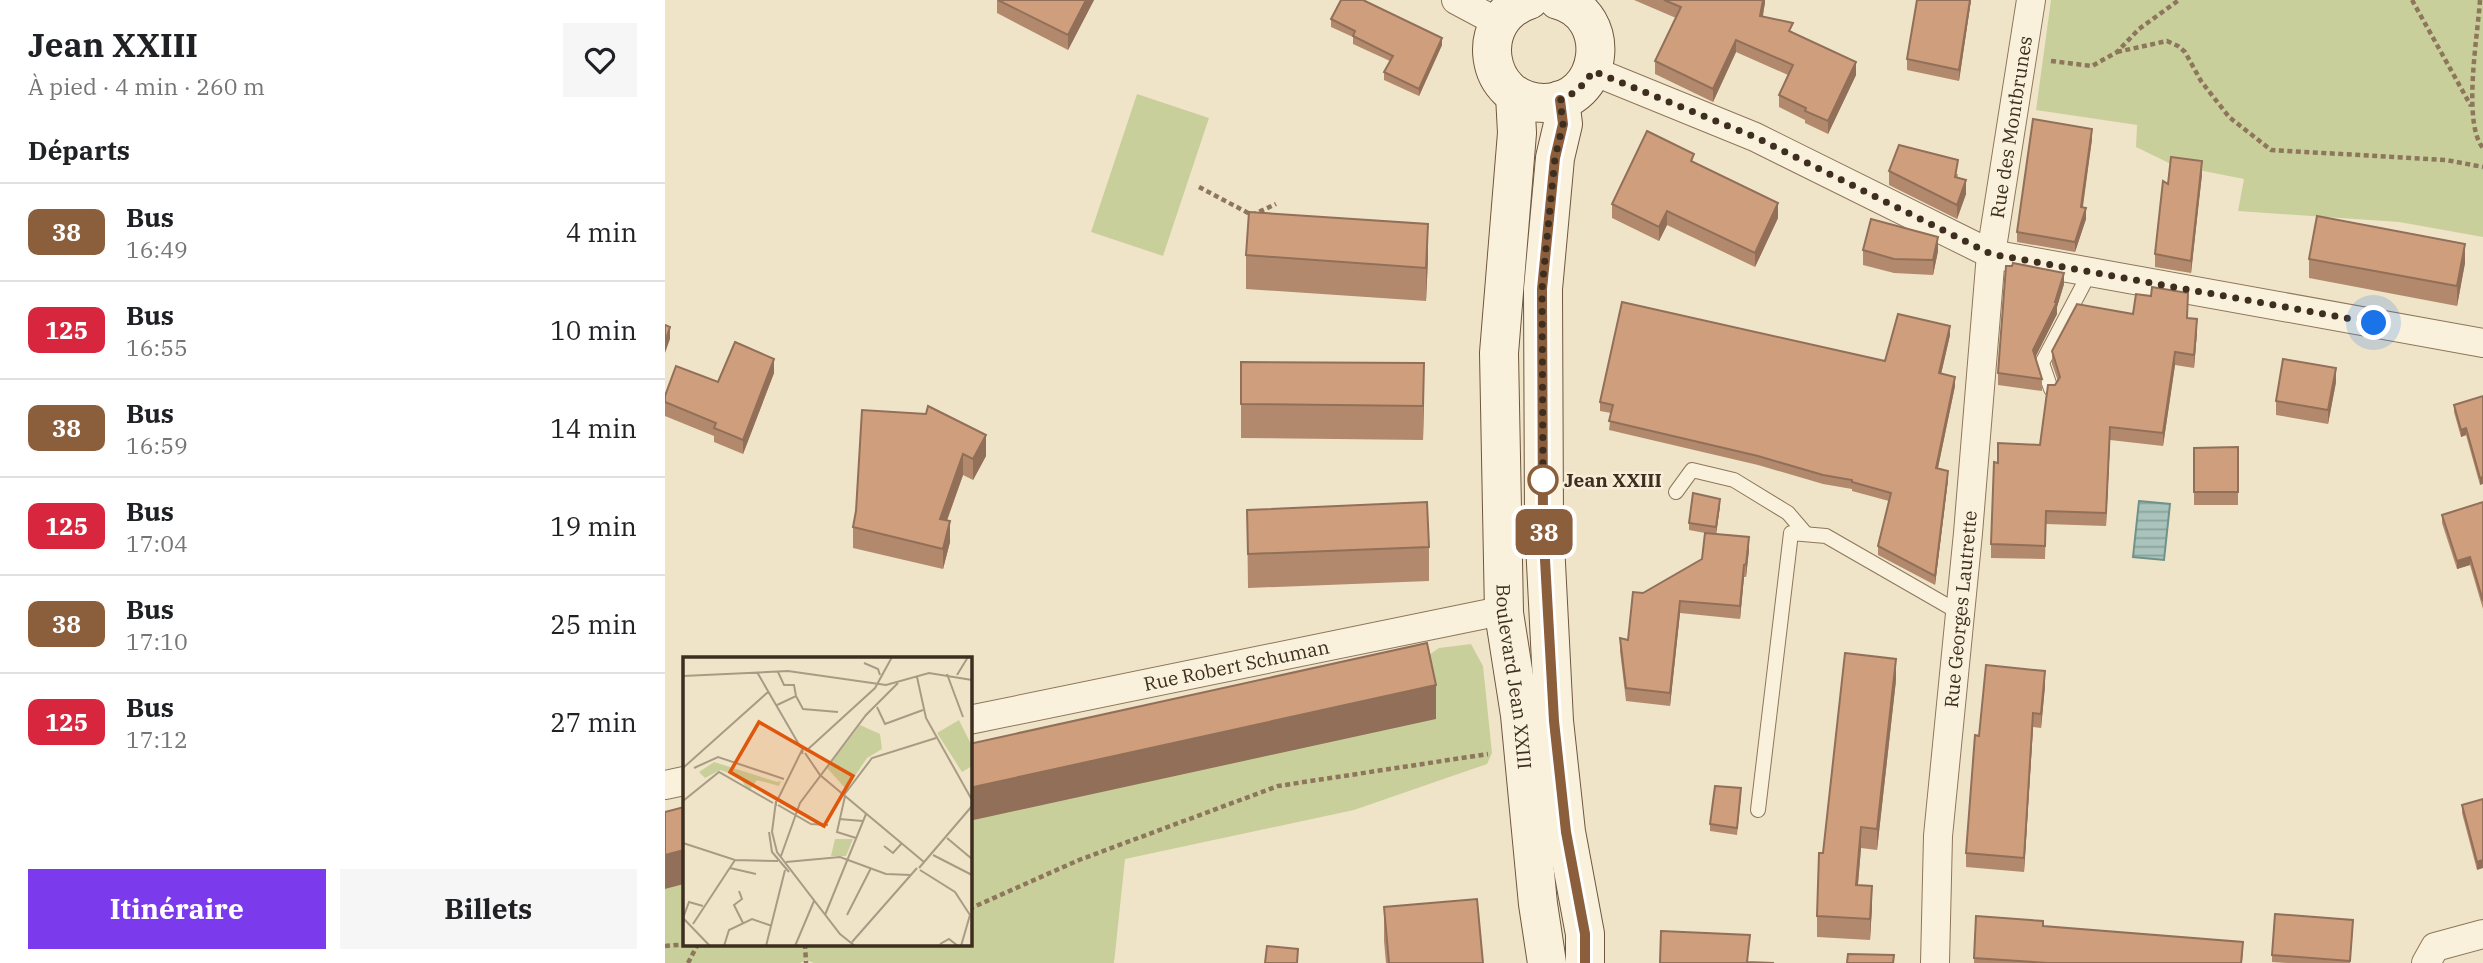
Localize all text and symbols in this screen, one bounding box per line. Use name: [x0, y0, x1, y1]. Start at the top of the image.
text: Jean XXIII: [28, 23, 198, 66]
button: heart: [563, 23, 637, 97]
street label: Rue des Montbrunes: [1985, 34, 2037, 220]
text: À pied · 4 min · 260 m: [28, 71, 265, 101]
text: Départs: [28, 133, 130, 167]
text: Bus: [126, 200, 174, 234]
text: 4 min: [566, 215, 637, 249]
text: 38: [52, 216, 81, 248]
text: 16:49: [126, 234, 188, 264]
text: Bus: [126, 298, 174, 332]
your location: [2356, 305, 2391, 340]
text: 10 min: [550, 313, 637, 347]
text: 125: [45, 314, 88, 346]
text: 16:55: [126, 332, 188, 362]
text: Bus: [126, 396, 174, 430]
text: 14 min: [550, 411, 637, 445]
text: 38: [52, 412, 81, 444]
text: 16:59: [126, 430, 188, 460]
marker: Jean XXIII: [1528, 465, 1558, 495]
place label: Jean XXIII: [1564, 468, 1662, 492]
text: Bus: [126, 494, 174, 528]
text: 19 min: [550, 509, 637, 543]
line badge: 38: [1513, 509, 1575, 555]
street label: Rue Georges Lautrette: [1939, 509, 1982, 709]
text: 125: [45, 510, 88, 542]
text: 38: [1530, 516, 1558, 548]
text: 17:04: [126, 528, 188, 558]
street label: Boulevard Jean XXIII: [1491, 584, 1537, 770]
text: Bus: [126, 592, 174, 626]
text: 25 min: [550, 607, 637, 641]
text: 38: [52, 608, 81, 640]
text: 17:10: [126, 626, 188, 656]
street label: Rue Robert Schuman: [1141, 634, 1331, 696]
inset map: [683, 657, 971, 946]
text: Bus: [126, 690, 174, 724]
text: 27 min: [550, 705, 637, 739]
text: 125: [45, 706, 88, 738]
text: 17:12: [126, 724, 188, 754]
button: Itinéraire: [28, 869, 326, 949]
button: Billets: [340, 869, 637, 949]

